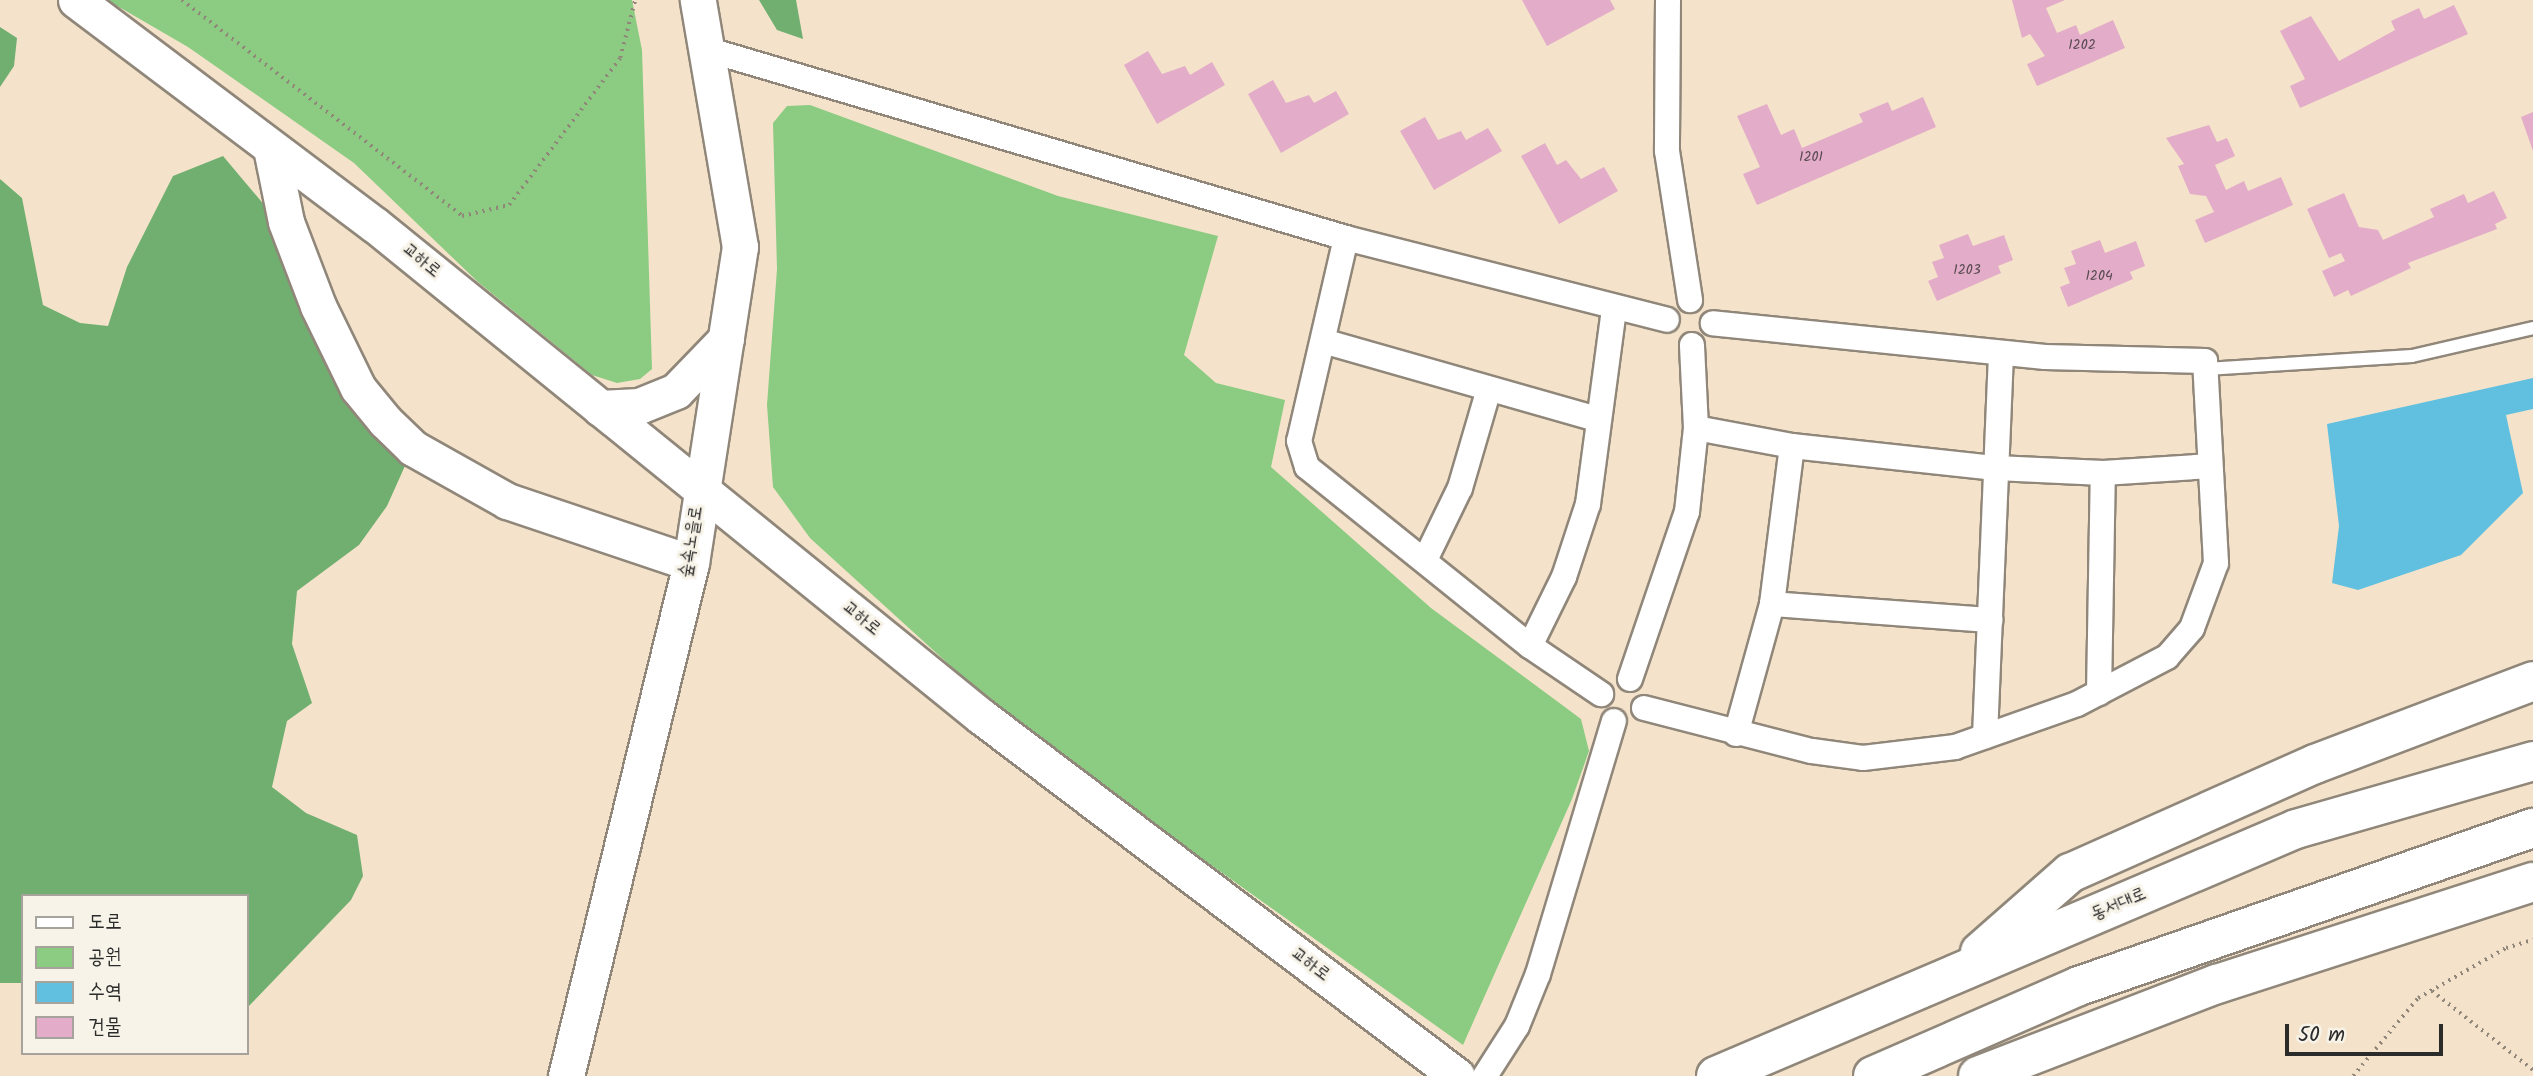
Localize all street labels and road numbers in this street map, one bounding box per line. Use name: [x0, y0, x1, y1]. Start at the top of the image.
street label: 교하로: [397, 239, 445, 283]
street label: 숲속노을로: [676, 505, 708, 579]
street label: 교하로: [837, 597, 885, 641]
street label: 동서대로: [2088, 884, 2150, 926]
street label: 교하로: [1286, 943, 1334, 987]

